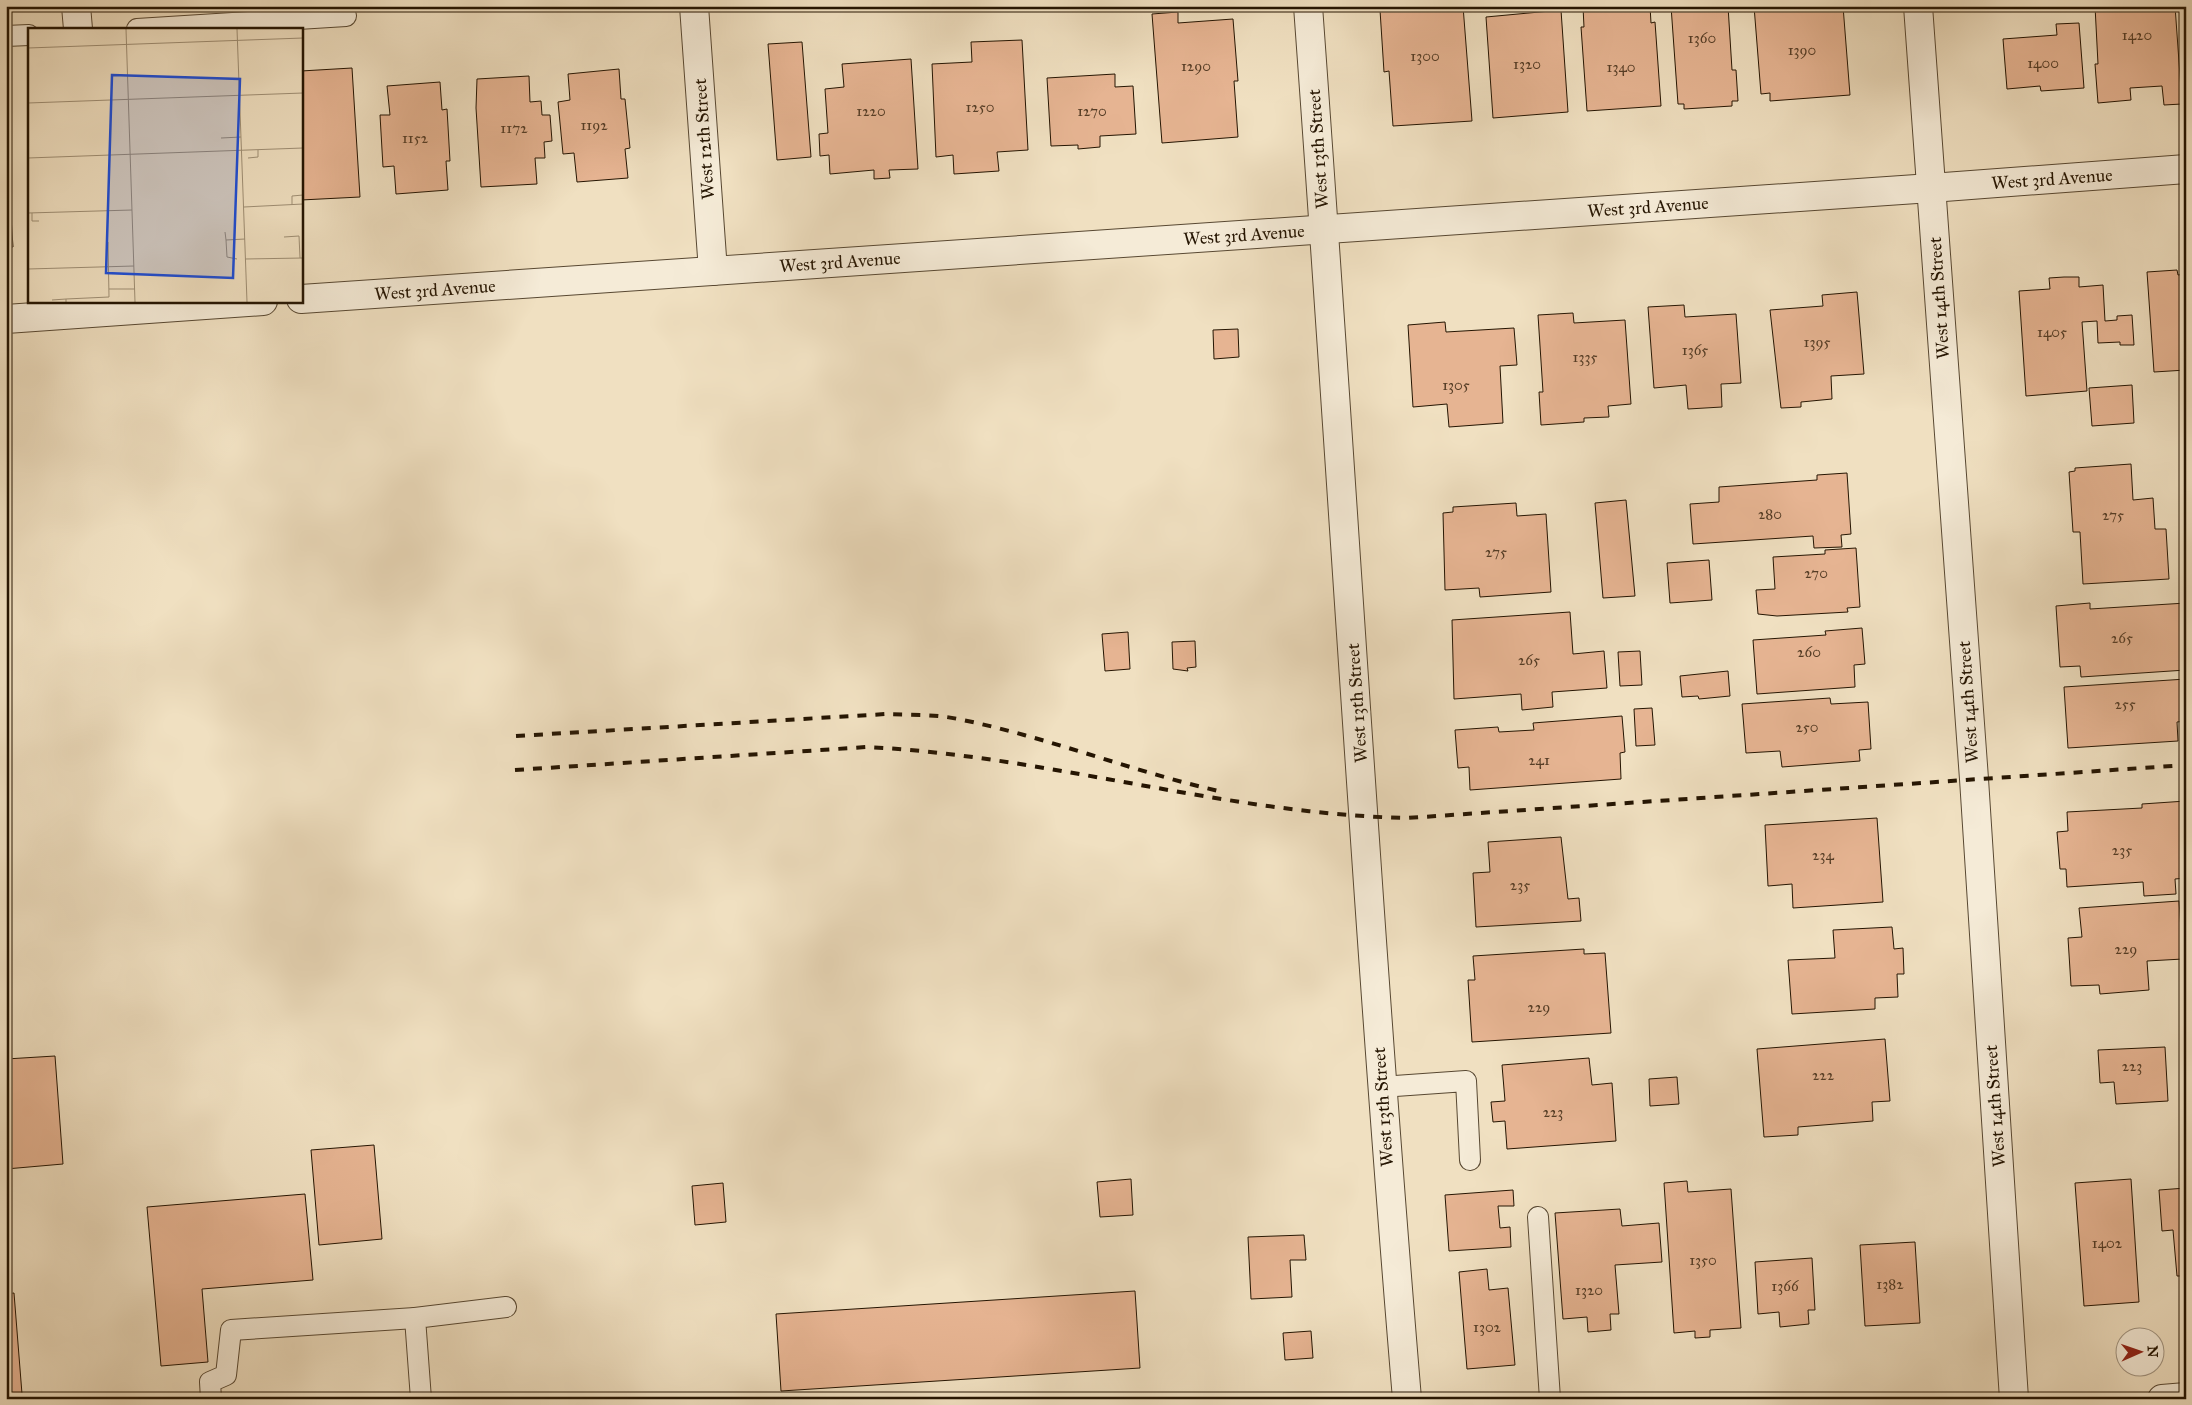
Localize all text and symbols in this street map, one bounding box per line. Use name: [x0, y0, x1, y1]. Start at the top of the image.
house number: 1420: [2122, 26, 2152, 44]
inset map: [28, 28, 302, 302]
house number: 1360: [1688, 29, 1716, 47]
house number: 1390: [1788, 41, 1816, 59]
house number: 1300: [1410, 47, 1440, 65]
house number: 1400: [2027, 54, 2059, 72]
house number: 1320: [1513, 55, 1541, 73]
house number: 1290: [1181, 57, 1211, 75]
house number: 1340: [1606, 58, 1636, 76]
street label: West 12th Street: [689, 77, 719, 200]
street label: West 13th Street: [1303, 88, 1333, 210]
house number: 1250: [966, 98, 994, 116]
house number: 1220: [856, 102, 886, 120]
house number: 1270: [1077, 102, 1107, 120]
house number: 1192: [580, 116, 608, 134]
house number: 1172: [500, 119, 528, 137]
house number: 1152: [402, 129, 429, 147]
street label: West 3rd Avenue: [1991, 164, 2113, 194]
street label: West 3rd Avenue: [1587, 192, 1709, 222]
street label: West 3rd Avenue: [1183, 220, 1305, 250]
street label: West 14th Street: [1924, 235, 1954, 360]
street label: West 3rd Avenue: [779, 247, 901, 277]
street label: West 3rd Avenue: [374, 275, 496, 305]
house number: 1405: [2037, 323, 2067, 341]
house number: 1395: [1804, 333, 1831, 351]
house number: 1365: [1682, 341, 1708, 359]
house number: 1335: [1573, 348, 1597, 366]
house number: 1305: [1442, 376, 1470, 394]
house number: 280: [1758, 505, 1782, 523]
house number: 275: [2102, 506, 2124, 524]
house number: 275: [1485, 543, 1507, 561]
house number: 270: [1804, 564, 1828, 582]
house number: 265: [2111, 629, 2133, 647]
street label: West 14th Street: [1953, 639, 1983, 764]
street label: West 13th Street: [1342, 642, 1372, 764]
house number: 260: [1797, 643, 1821, 661]
house number: 265: [1518, 651, 1540, 669]
house number: 255: [2114, 695, 2136, 713]
house number: 250: [1796, 718, 1819, 736]
house number: 241: [1528, 751, 1550, 769]
house number: 235: [2112, 841, 2132, 859]
house number: 234: [1812, 846, 1835, 864]
house number: 235: [1510, 876, 1530, 894]
house number: 229: [2115, 940, 2137, 958]
house number: 229: [1528, 998, 1550, 1016]
street label: West 14th Street: [1980, 1043, 2010, 1168]
street label: West 13th Street: [1368, 1046, 1398, 1168]
house number: 223: [2122, 1057, 2142, 1075]
house number: 222: [1812, 1066, 1835, 1084]
house number: 223: [1543, 1103, 1563, 1121]
house number: 1402: [2092, 1234, 2123, 1252]
house number: 1350: [1689, 1251, 1717, 1269]
house number: 1382: [1876, 1275, 1904, 1293]
house number: 1366: [1771, 1277, 1800, 1295]
house number: 1320: [1575, 1281, 1603, 1299]
house number: 1302: [1473, 1318, 1502, 1336]
north arrow: [2114, 1328, 2164, 1378]
text: N: [2144, 1345, 2161, 1358]

